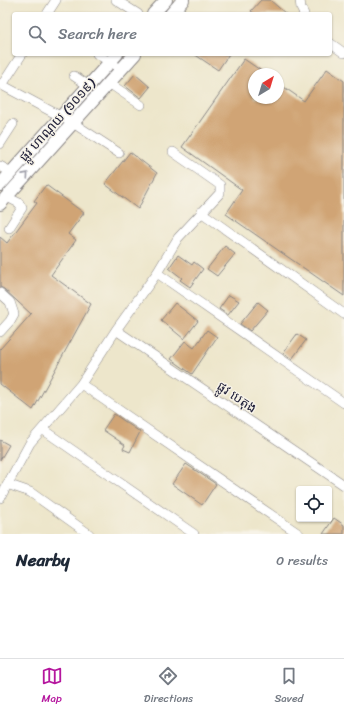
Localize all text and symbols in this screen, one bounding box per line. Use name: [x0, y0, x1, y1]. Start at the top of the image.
search box: [12, 12, 332, 56]
text: Search here: [58, 21, 137, 47]
icon: search: [26, 23, 48, 45]
north arrow: [248, 68, 284, 104]
street label: ផ្លូវ ហាណូយ (១០១៩): [13, 72, 102, 167]
one-way arrow: [21, 172, 29, 180]
street label: ផ្លូវ បេតុង: [212, 375, 262, 419]
map controls: [296, 486, 332, 522]
button: locate: [296, 486, 332, 522]
text: Nearby: [16, 545, 70, 575]
text: 0 results: [276, 549, 328, 572]
tab: Map: [41, 665, 63, 708]
tab: Directions: [144, 665, 193, 708]
tab: Saved: [274, 665, 303, 708]

